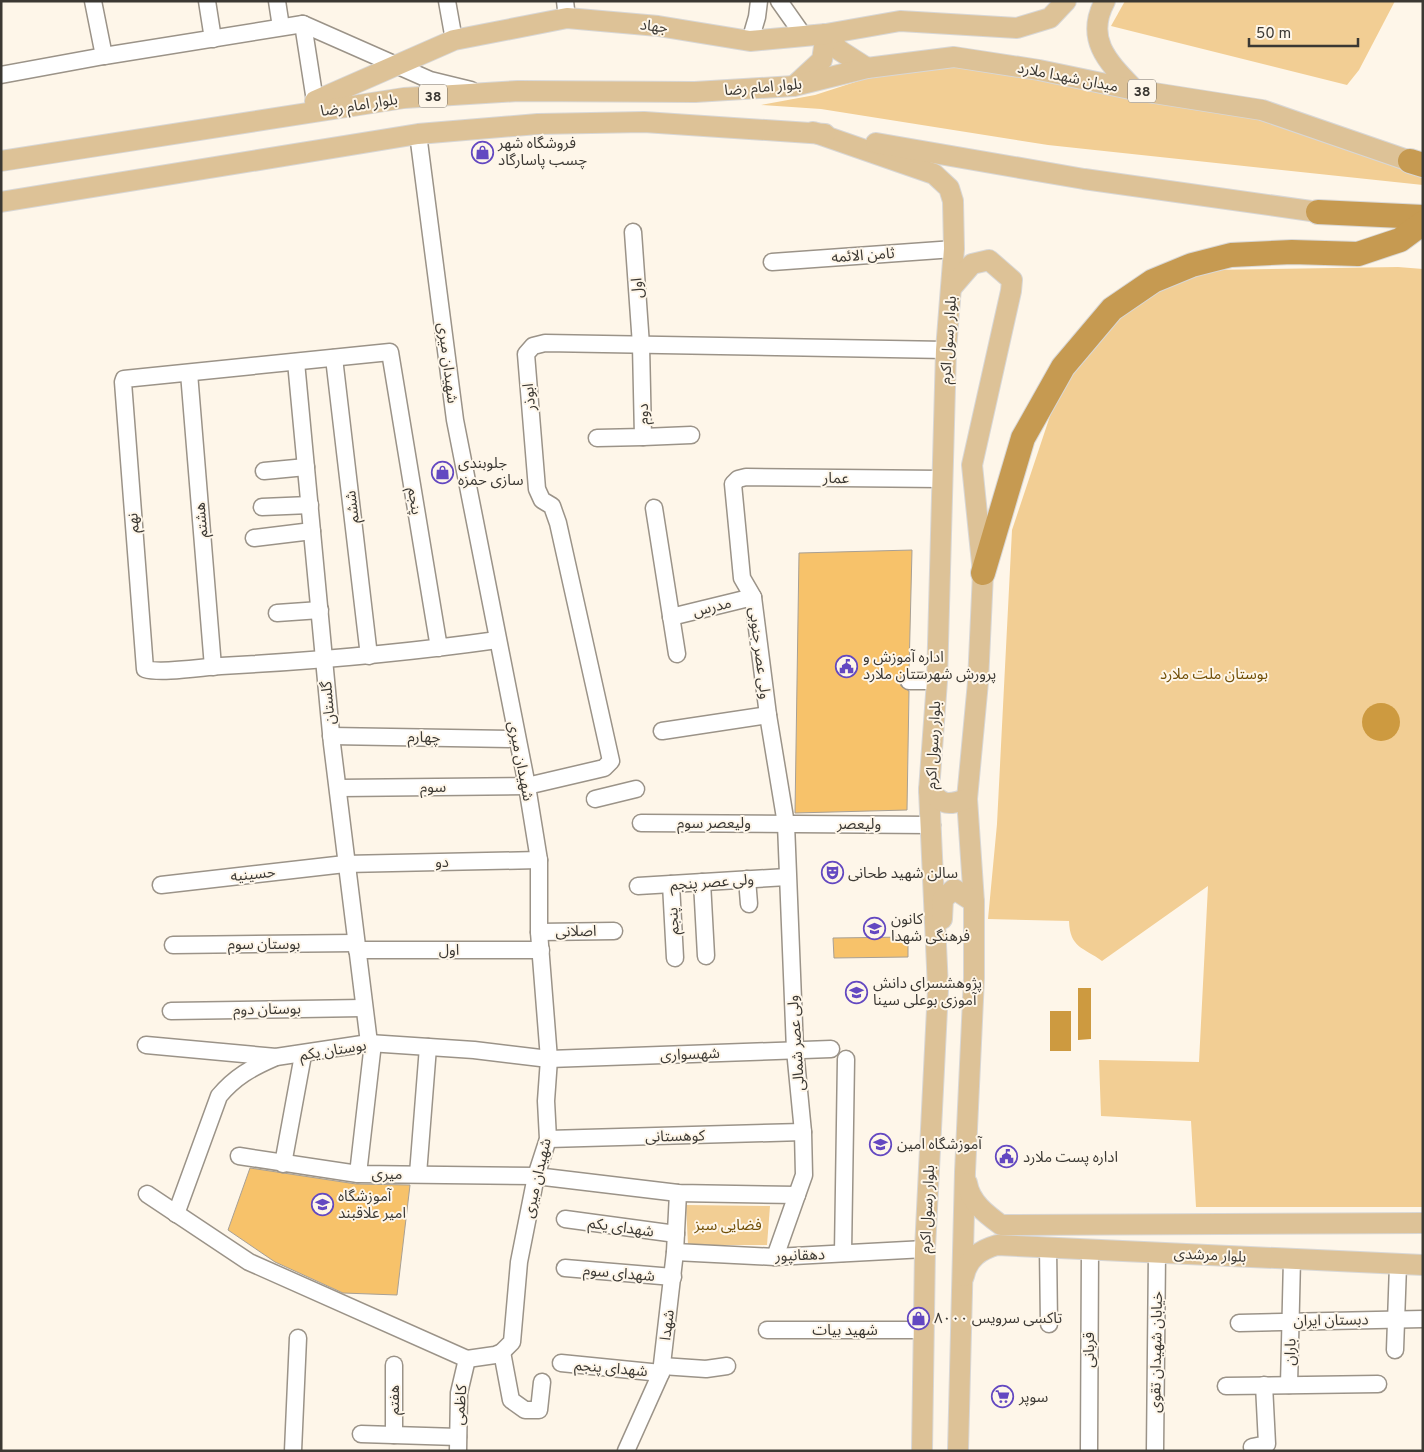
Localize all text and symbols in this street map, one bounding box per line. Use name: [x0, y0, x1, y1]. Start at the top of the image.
scale bar: [1249, 15, 1358, 47]
street label: جهاد: [639, 16, 669, 39]
text: 50 m: [1256, 25, 1291, 44]
street label: میدان شهدا ملارد: [1016, 59, 1120, 98]
street label: بلوار امام رضا: [724, 76, 803, 101]
road number: 38: [1128, 80, 1156, 102]
road number: 38: [419, 84, 447, 108]
street label: بلوار امام رضا: [319, 91, 399, 122]
place label: فروشگاه شهر چسب پاسارگاد: [497, 135, 587, 171]
shop icon: فروشگاه شهر چسب پاسارگاد: [470, 140, 494, 164]
street label: ثامن الائمه: [831, 245, 895, 268]
street label: اول: [628, 277, 649, 299]
street label: بلوار رسول اکرم: [937, 295, 962, 385]
street label: شهیدان میری: [432, 322, 461, 405]
street label: ابوذر: [520, 382, 541, 412]
street label: دوم: [635, 403, 654, 425]
place label: جلوبندی سازی حمزه: [458, 455, 524, 491]
shop icon: جلوبندی سازی حمزه: [430, 460, 454, 484]
street label: عمار: [822, 470, 850, 489]
street label: پنجم: [402, 486, 425, 516]
street label: ششم: [342, 489, 365, 524]
street label: هشتم: [191, 501, 214, 538]
street label: نهم: [124, 512, 145, 534]
street label: مدرس: [691, 595, 734, 622]
street label: ولی عصر جنوبی: [743, 606, 774, 700]
place label: اداره آموزش و پرورش شهرستان ملارد: [863, 649, 996, 685]
public building icon: اداره آموزش و پرورش شهرستان ملارد: [835, 654, 859, 678]
park label: بوستان ملت ملارد: [1160, 666, 1268, 685]
street label: گلستان: [318, 679, 341, 725]
street label: بلوار رسول اکرم: [923, 700, 946, 790]
street label: شهیدان میری: [502, 720, 537, 803]
street label: چهارم: [407, 729, 441, 748]
street label: سوم: [420, 779, 446, 798]
street label: ولیعصر سوم: [677, 815, 751, 834]
street label: ولیعصر: [836, 816, 881, 835]
street label: دو: [435, 854, 449, 873]
theatre icon: سالن شهید طحانی: [820, 861, 844, 885]
street label: حسینیه: [230, 864, 277, 887]
place label: سالن شهید طحانی: [848, 865, 958, 884]
street label: ولی عصر پنجم: [670, 871, 755, 896]
street label: پنجم: [664, 907, 685, 935]
place label: کانون فرهنگی شهدا: [891, 911, 970, 947]
school or university icon: کانون فرهنگی شهدا: [863, 916, 887, 940]
street label: اصلانی: [555, 923, 597, 942]
street label: بوستان سوم: [228, 936, 300, 955]
street label: اول: [439, 942, 459, 961]
place label: پژوهشسرای دانش آموزی بوعلی سینا: [873, 975, 982, 1011]
school or university icon: پژوهشسرای دانش آموزی بوعلی سینا: [845, 980, 869, 1004]
street label: ولی عصر شمالی: [785, 994, 810, 1092]
street label: بوستان دوم: [233, 1000, 301, 1021]
street label: بوستان یکم: [299, 1037, 368, 1066]
street label: شهسواری: [660, 1045, 720, 1066]
street label: کوهستانی: [645, 1127, 706, 1148]
school or university icon: آموزشگاه امین: [869, 1132, 893, 1156]
street label: شهیدان میری: [520, 1136, 557, 1220]
place label: آموزشگاه امین: [897, 1136, 982, 1155]
public building icon: اداره پست ملارد: [995, 1145, 1019, 1169]
place label: اداره پست ملارد: [1023, 1149, 1118, 1168]
street label: بلوار رسول اکرم: [917, 1164, 940, 1254]
street label: میری: [372, 1166, 402, 1185]
place label: آموزشگاه امیر علاقبند: [338, 1188, 406, 1224]
school or university icon: آموزشگاه امیر علاقبند: [310, 1193, 334, 1217]
street label: شهدای یکم: [587, 1214, 655, 1243]
park label: فضایی سبز: [693, 1217, 762, 1236]
street label: بلوار مرشدی: [1173, 1245, 1247, 1268]
street label: دهقانپور: [774, 1246, 825, 1267]
street label: شهدای سوم: [582, 1262, 656, 1287]
street label: خیابان شهیدان تقوی: [1147, 1291, 1168, 1413]
shop icon: تاکسی سرویس ۸۰۰۰: [906, 1306, 930, 1330]
street label: شهدا: [657, 1308, 680, 1342]
place label: تاکسی سرویس ۸۰۰۰: [934, 1310, 1062, 1329]
street label: دبستان ایران: [1293, 1311, 1369, 1332]
street label: شهید بیات: [812, 1322, 878, 1341]
street label: قربانی: [1081, 1332, 1100, 1368]
street label: باران: [1282, 1338, 1301, 1366]
street label: شهدای پنجم: [573, 1357, 649, 1382]
street label: کاظمی: [451, 1383, 472, 1426]
street label: هفتم: [386, 1385, 405, 1415]
supermarket icon: سوپر: [991, 1385, 1015, 1409]
place label: سوپر: [1018, 1389, 1049, 1408]

